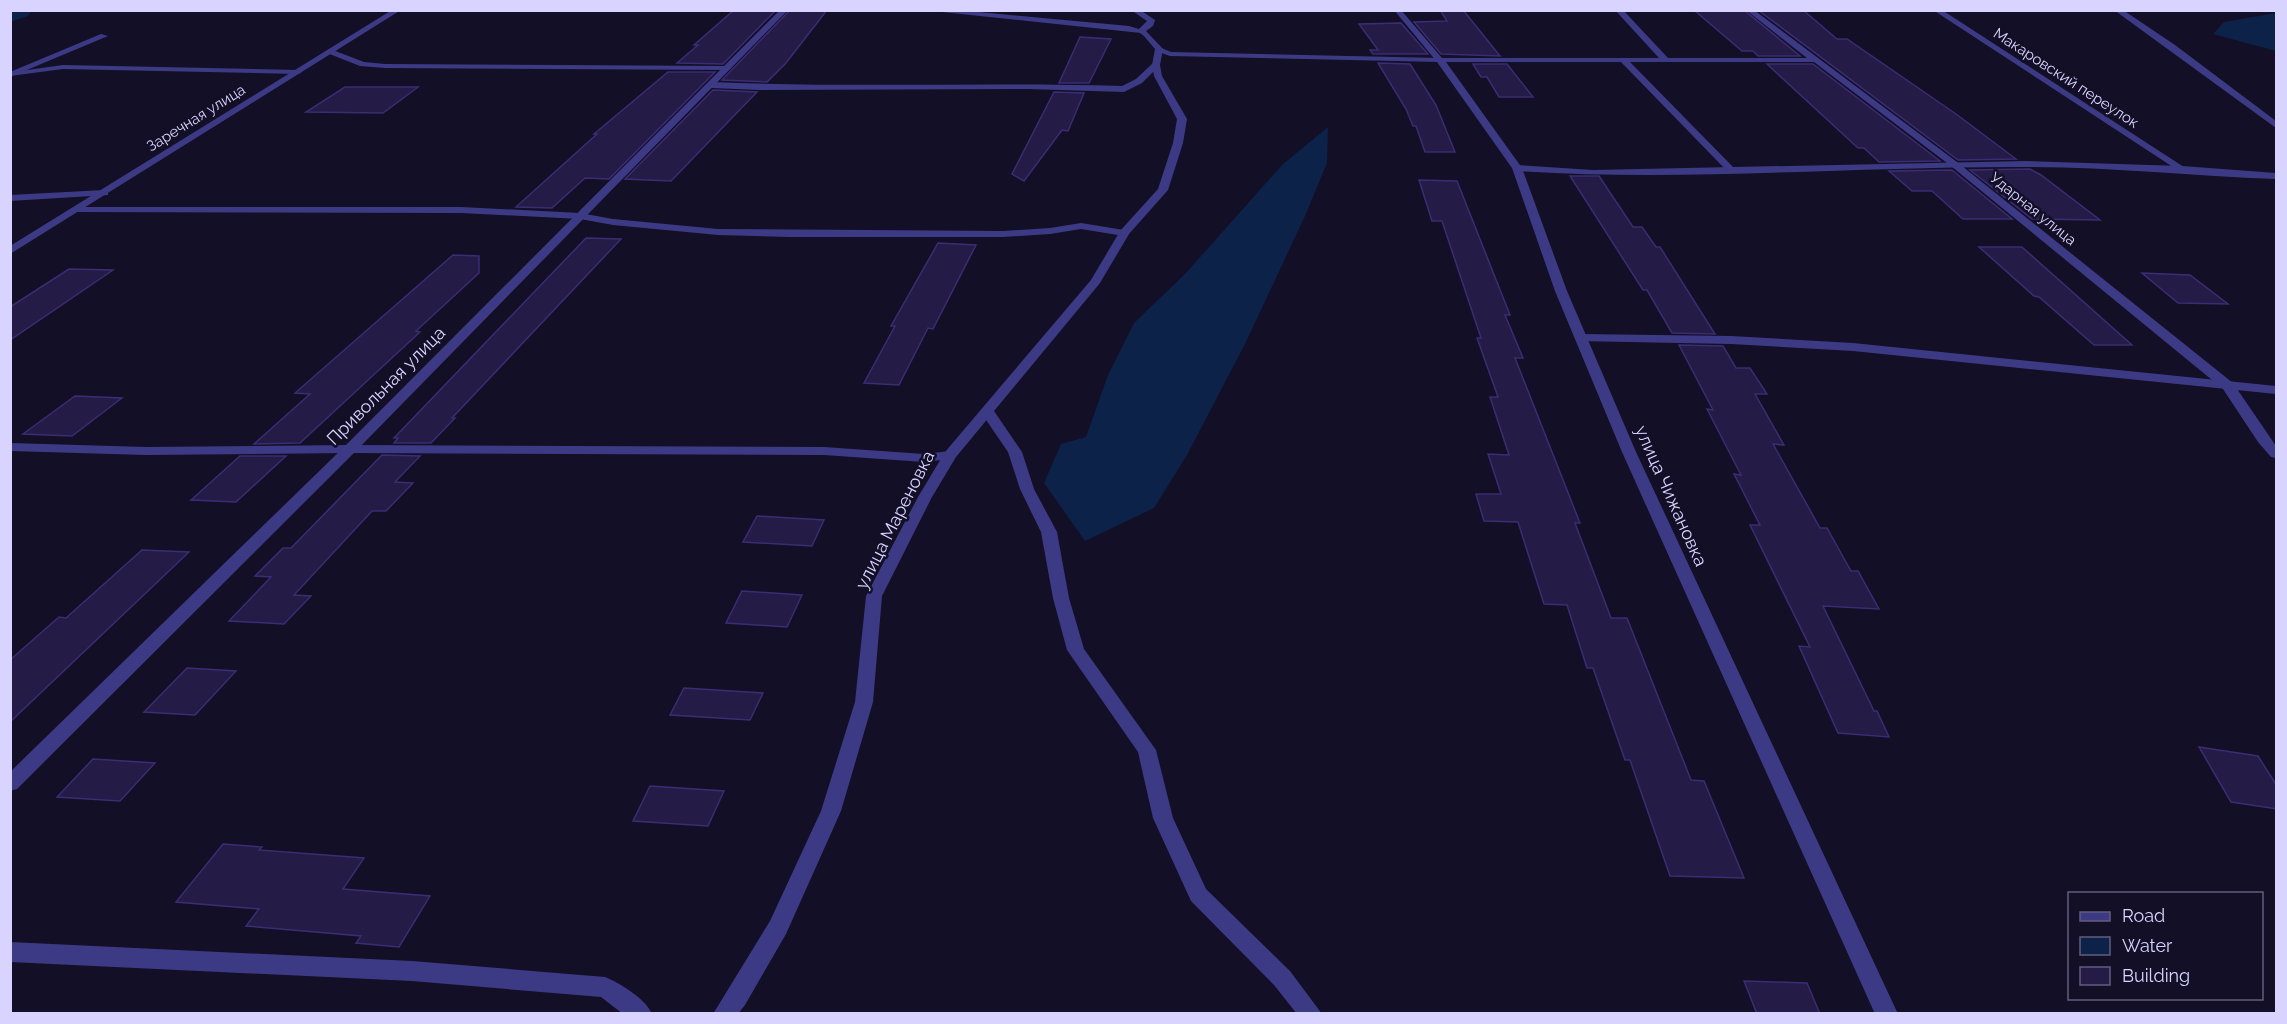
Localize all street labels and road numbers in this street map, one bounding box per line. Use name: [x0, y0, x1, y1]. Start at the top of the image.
street label: Макаровский переулок: [1990, 24, 2142, 132]
street label: Заречная улица: [143, 81, 249, 155]
street label: Ударная улица: [1986, 169, 2080, 249]
street label: Привольная улица: [322, 322, 449, 449]
street label: улица Чижановка: [1631, 422, 1712, 569]
street label: улица Мареновка: [851, 447, 939, 593]

